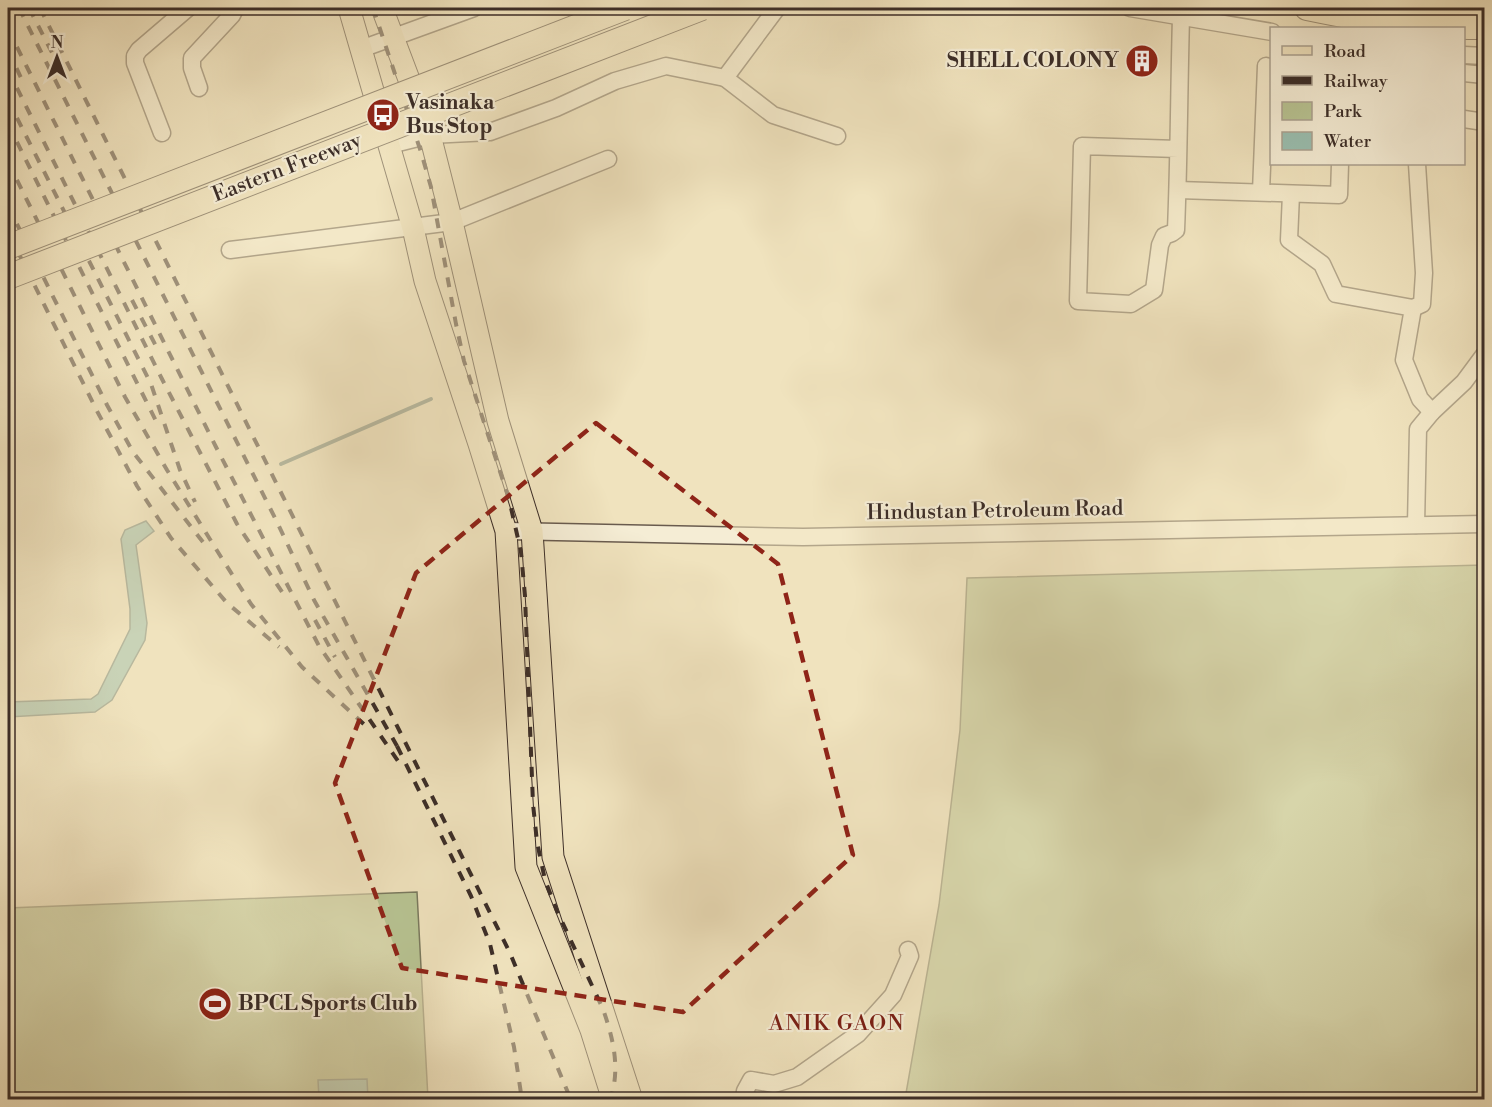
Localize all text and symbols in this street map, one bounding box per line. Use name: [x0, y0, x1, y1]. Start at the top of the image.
north arrow: [27, 27, 87, 87]
legend: [1270, 27, 1465, 165]
text: N: [51, 33, 64, 53]
text: Road: [1324, 40, 1367, 63]
building icon: SHELL COLONY: [1124, 43, 1160, 79]
place label: SHELL COLONY: [947, 48, 1119, 74]
text: Railway: [1324, 70, 1388, 93]
place label: Vasinaka Bus Stop: [405, 90, 495, 140]
bus stop icon: Vasinaka Bus Stop: [365, 97, 401, 133]
text: Park: [1324, 100, 1363, 123]
street label: Eastern Freeway: [209, 127, 366, 208]
text: Water: [1323, 130, 1372, 153]
street label: Hindustan Petroleum Road: [866, 496, 1124, 526]
sports icon: BPCL Sports Club: [197, 986, 233, 1022]
place label: BPCL Sports Club: [238, 991, 418, 1017]
district label: ANIK GAON: [768, 1010, 905, 1037]

